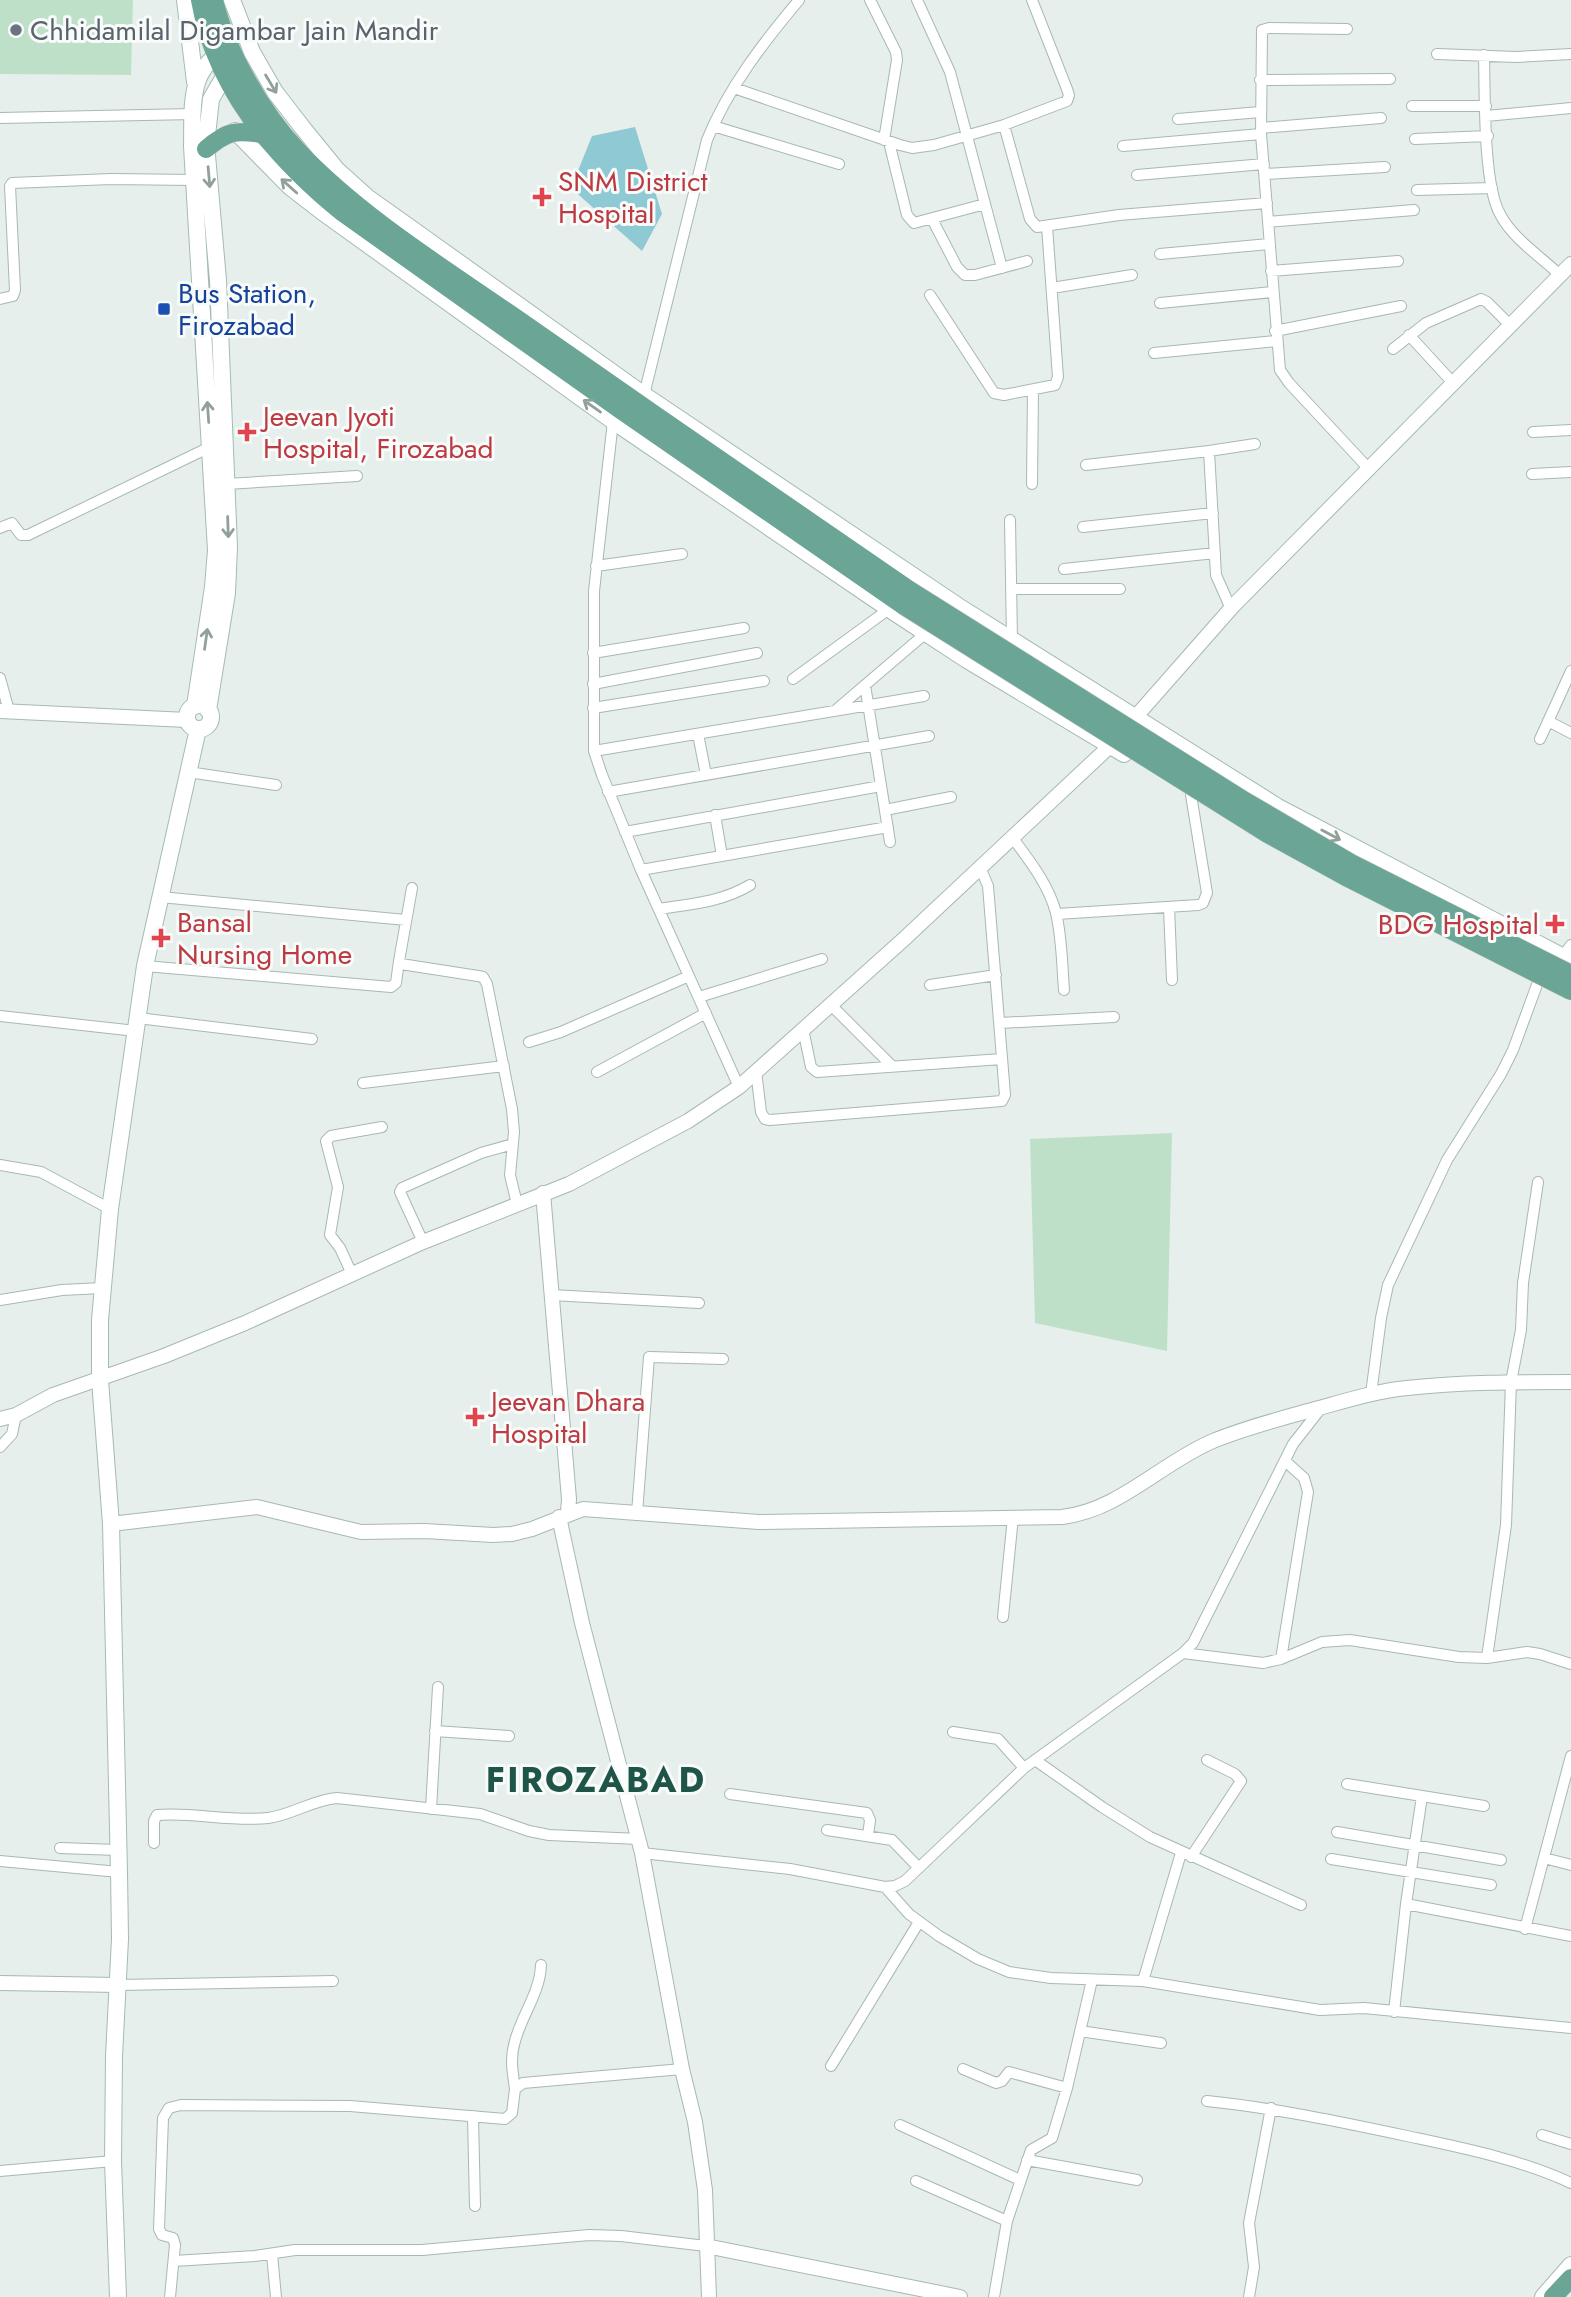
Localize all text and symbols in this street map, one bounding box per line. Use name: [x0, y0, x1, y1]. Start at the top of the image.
place label: Chhidamilal Digambar Jain Mandir: [30, 10, 439, 51]
marker: Chhidamilal Digambar Jain Mandir: [8, 22, 24, 38]
one-way arrow: [264, 73, 278, 93]
place label: SNM District Hospital: [558, 161, 708, 234]
one-way arrow: [203, 166, 216, 188]
one-way arrow: [281, 177, 298, 194]
marker: SNM District Hospital: [532, 187, 552, 207]
place label: Bus Station, Firozabad: [178, 273, 316, 346]
marker: Bus Station, Firozabad: [156, 301, 172, 317]
place label: Jeevan Jyoti Hospital, Firozabad: [259, 396, 494, 469]
one-way arrow: [583, 399, 602, 413]
one-way arrow: [201, 401, 214, 424]
marker: Jeevan Jyoti Hospital, Firozabad: [237, 422, 257, 442]
one-way arrow: [222, 515, 235, 538]
one-way arrow: [200, 628, 213, 651]
one-way arrow: [1320, 829, 1341, 842]
place label: Bansal Nursing Home: [177, 902, 352, 975]
place label: BDG Hospital: [1378, 904, 1539, 945]
marker: BDG Hospital: [1545, 914, 1565, 934]
marker: Bansal Nursing Home: [151, 928, 171, 948]
place label: Jeevan Dhara Hospital: [487, 1381, 645, 1454]
marker: Jeevan Dhara Hospital: [465, 1407, 485, 1427]
district label: FIROZABAD: [486, 1755, 706, 1805]

